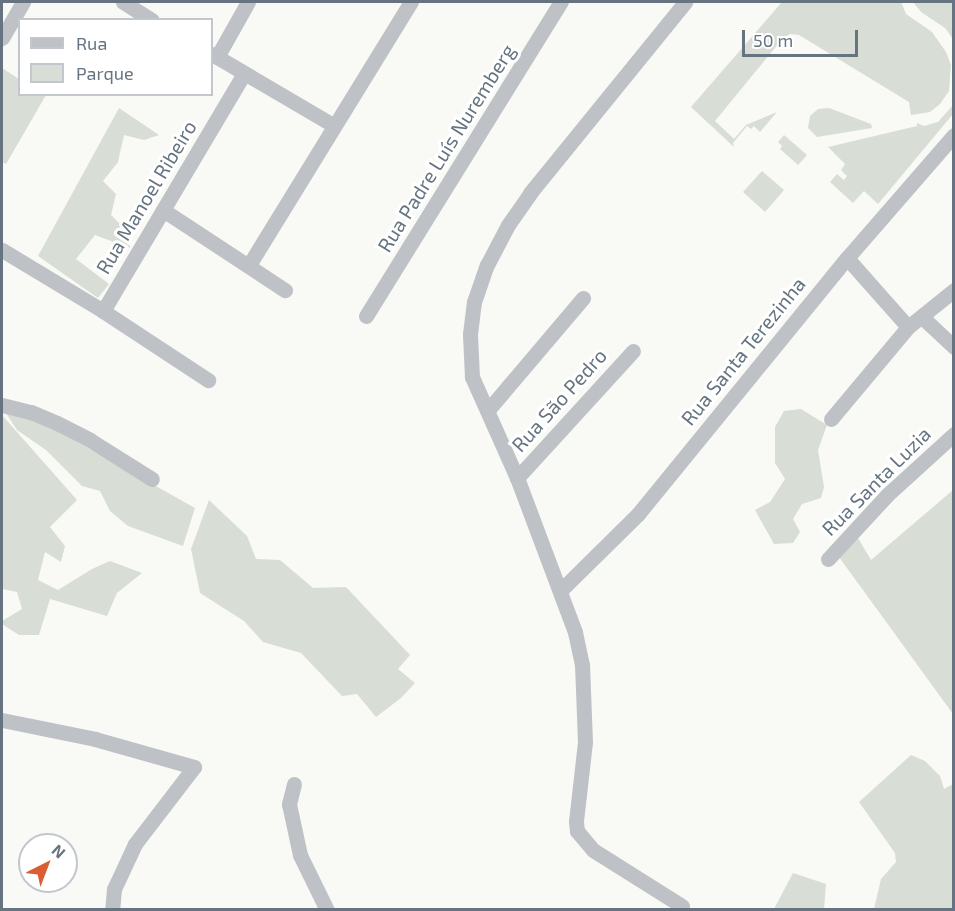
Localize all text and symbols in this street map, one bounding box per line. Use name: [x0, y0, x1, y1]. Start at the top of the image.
legend: [18, 18, 213, 96]
scale bar: [745, 18, 860, 56]
text: 50 m: [753, 29, 793, 51]
text: Rua: [76, 32, 107, 54]
street label: Rua Padre Luís Nuremberg: [372, 40, 520, 256]
text: Parque: [76, 62, 134, 84]
street label: Rua Manoel Ribeiro: [91, 116, 201, 278]
street label: Rua Santa Terezinha: [676, 272, 810, 430]
street label: Rua São Pedro: [507, 344, 611, 456]
street label: Rua Santa Luzia: [817, 422, 935, 540]
north arrow: [18, 833, 78, 893]
text: N: [48, 840, 70, 862]

